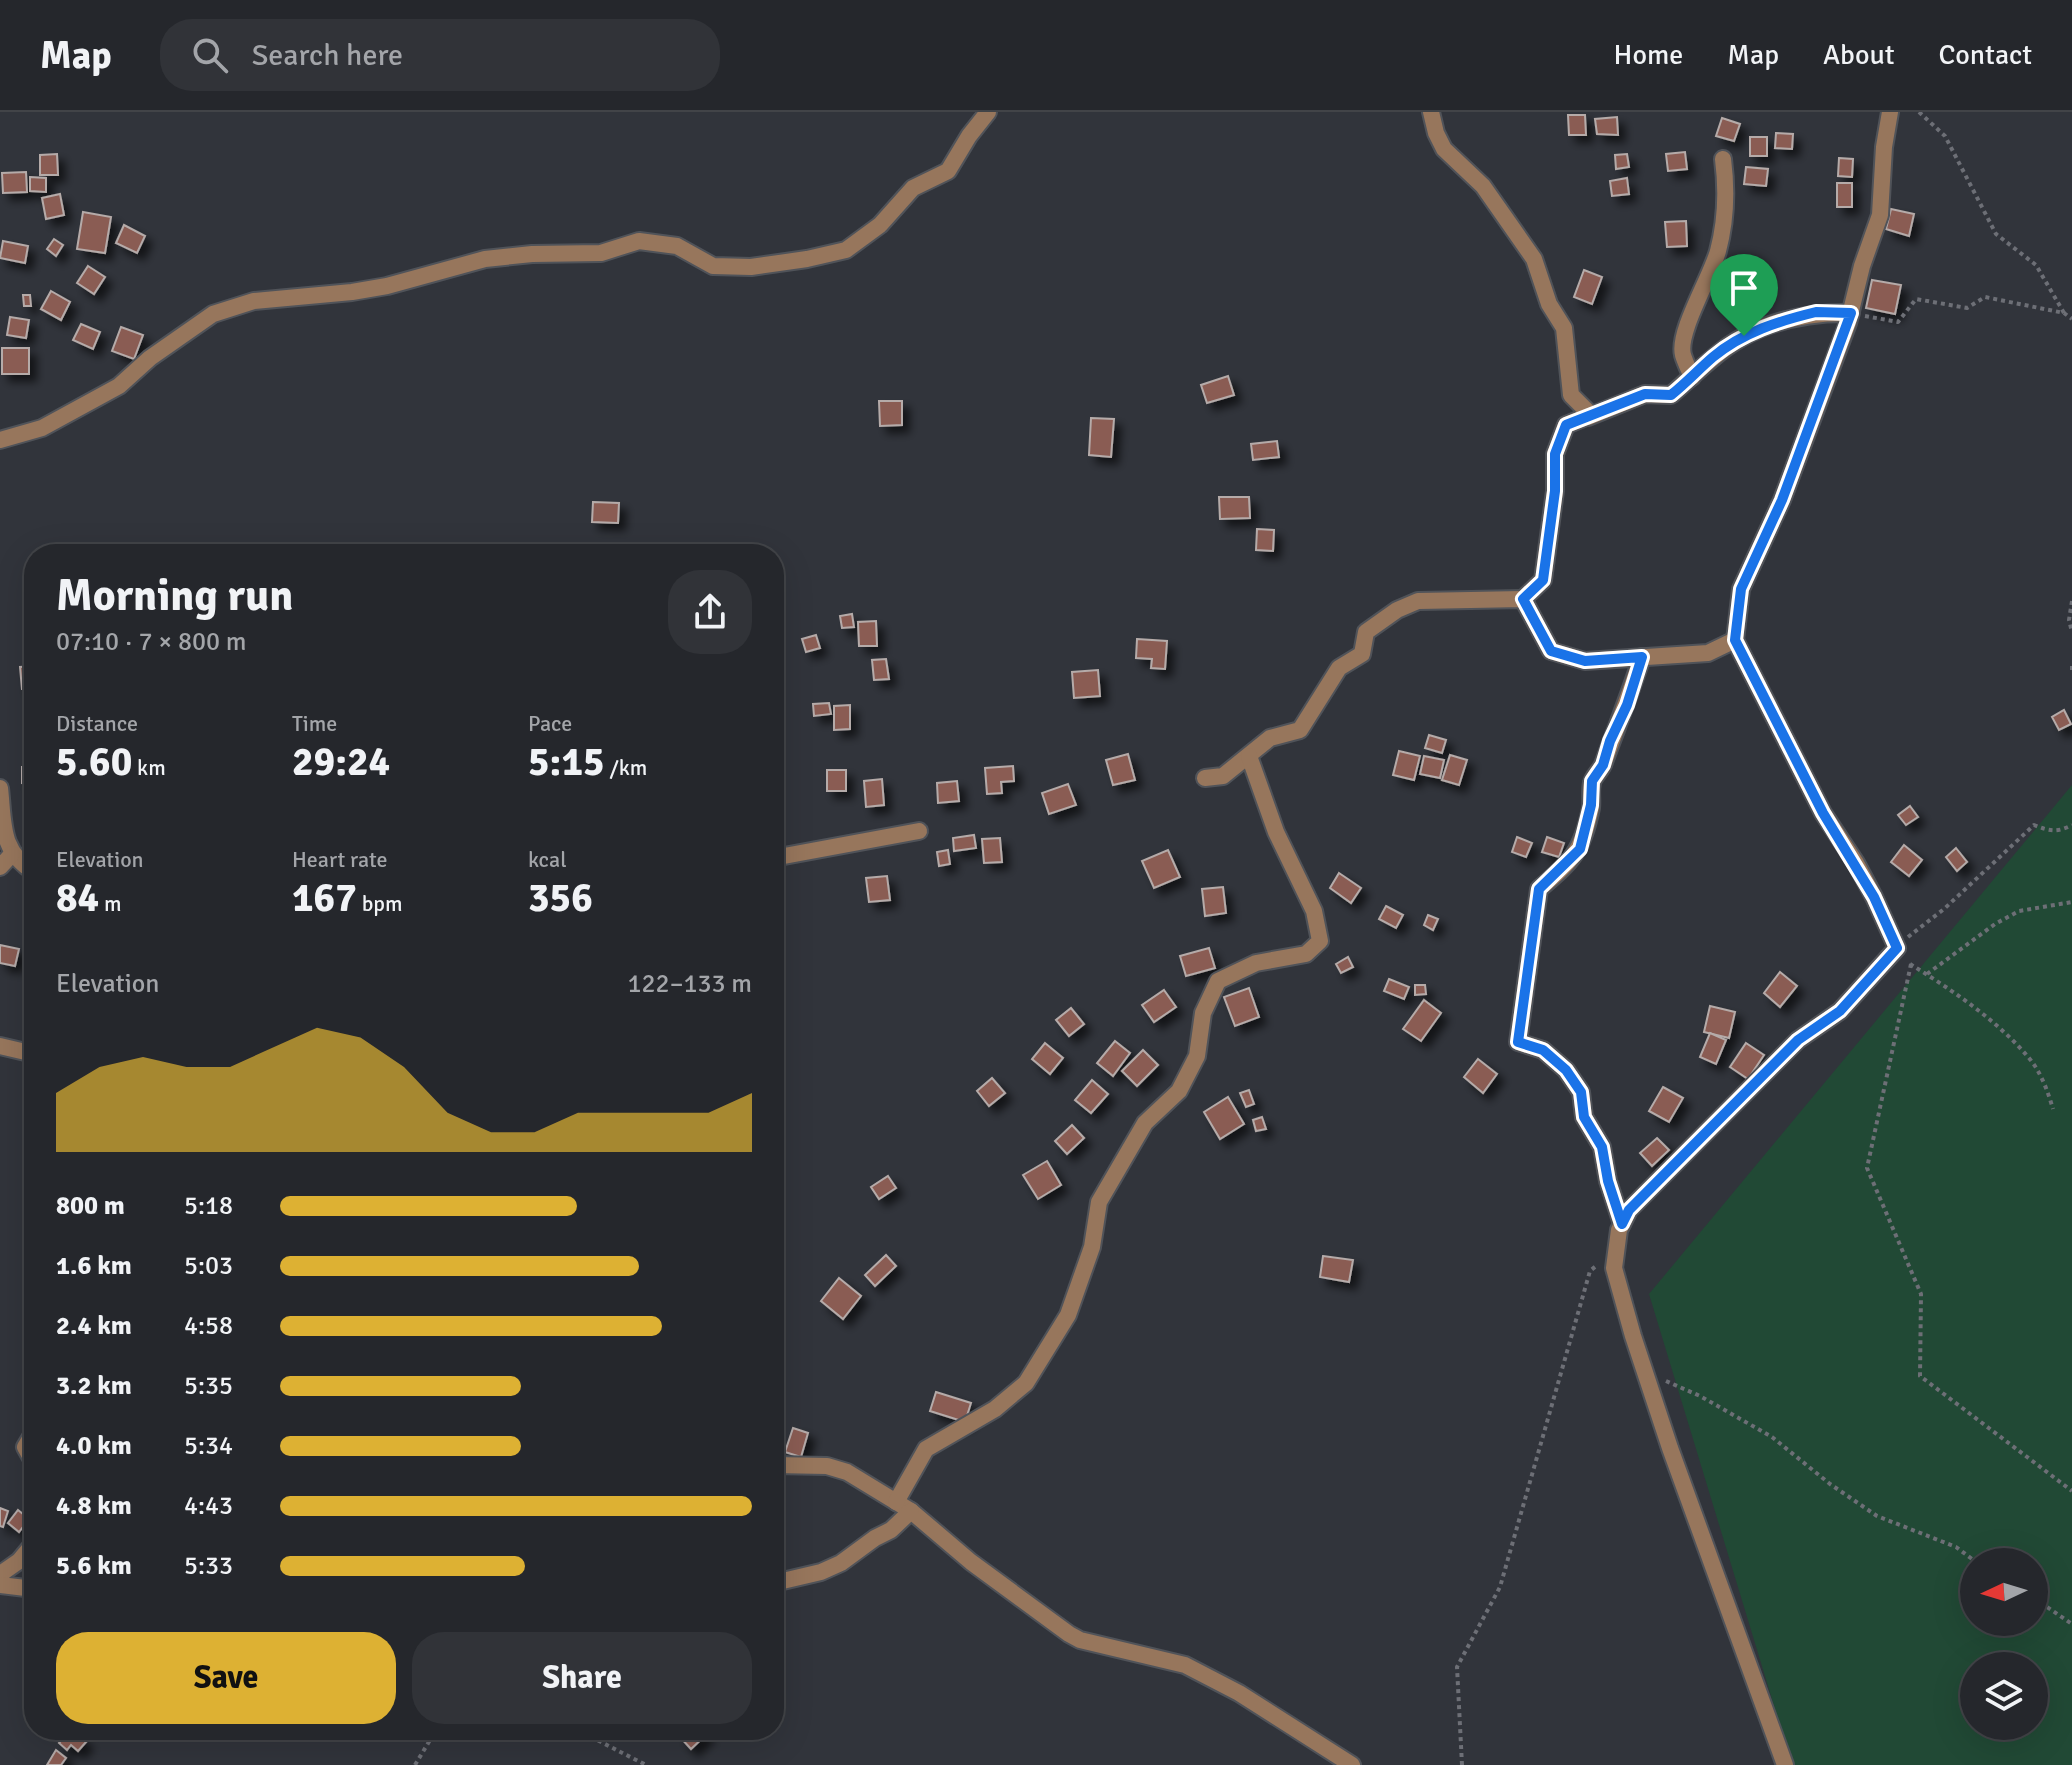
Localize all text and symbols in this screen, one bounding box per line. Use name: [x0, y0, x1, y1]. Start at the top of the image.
search box: [160, 19, 720, 91]
text: Map: [40, 32, 112, 79]
icon: search: [188, 33, 232, 77]
text: Search here: [252, 37, 403, 74]
text: Home: [1614, 38, 1683, 72]
text: Map: [1727, 38, 1779, 72]
text: About: [1823, 38, 1895, 72]
text: Contact: [1939, 38, 2032, 72]
pin: [1710, 254, 1778, 336]
icon: arrive: [1722, 266, 1766, 310]
text: Morning run: [56, 569, 293, 623]
button: share: [668, 570, 752, 654]
text: 07:10 · 7 × 800 m: [56, 626, 247, 658]
text: Distance: [56, 710, 138, 737]
text: Time: [292, 710, 337, 737]
text: Pace: [528, 710, 572, 737]
text: 5.60: [56, 737, 132, 787]
text: 29:24: [292, 737, 390, 787]
text: 5:15: [528, 737, 605, 787]
text: km: [132, 754, 166, 781]
text: /km: [605, 754, 647, 781]
text: Elevation: [56, 846, 144, 873]
text: Heart rate: [292, 846, 387, 873]
text: kcal: [528, 846, 567, 873]
text: 84: [56, 873, 99, 923]
text: 167: [292, 873, 357, 923]
text: 356: [528, 873, 593, 923]
text: m: [99, 890, 122, 917]
text: bpm: [357, 890, 402, 917]
text: Elevation: [56, 968, 160, 1000]
text: 122–133 m: [628, 968, 752, 1000]
text: 800 m: [56, 1190, 125, 1222]
text: 5:18: [184, 1190, 233, 1222]
text: 1.6 km: [56, 1250, 132, 1282]
text: 5:03: [184, 1250, 233, 1282]
text: 2.4 km: [56, 1310, 132, 1342]
text: 4:58: [184, 1310, 233, 1342]
text: 3.2 km: [56, 1370, 132, 1402]
text: 5:35: [184, 1370, 233, 1402]
text: 4.0 km: [56, 1430, 132, 1462]
text: 5:34: [184, 1430, 233, 1462]
text: 4.8 km: [56, 1490, 132, 1522]
text: 4:43: [184, 1490, 233, 1522]
north arrow: [1960, 1548, 2048, 1636]
map controls: [1960, 1548, 2048, 1740]
text: 5.6 km: [56, 1550, 132, 1582]
text: 5:33: [184, 1550, 233, 1582]
button: Save: [56, 1632, 396, 1724]
button: Share: [412, 1632, 752, 1724]
button: layers: [1960, 1652, 2048, 1740]

